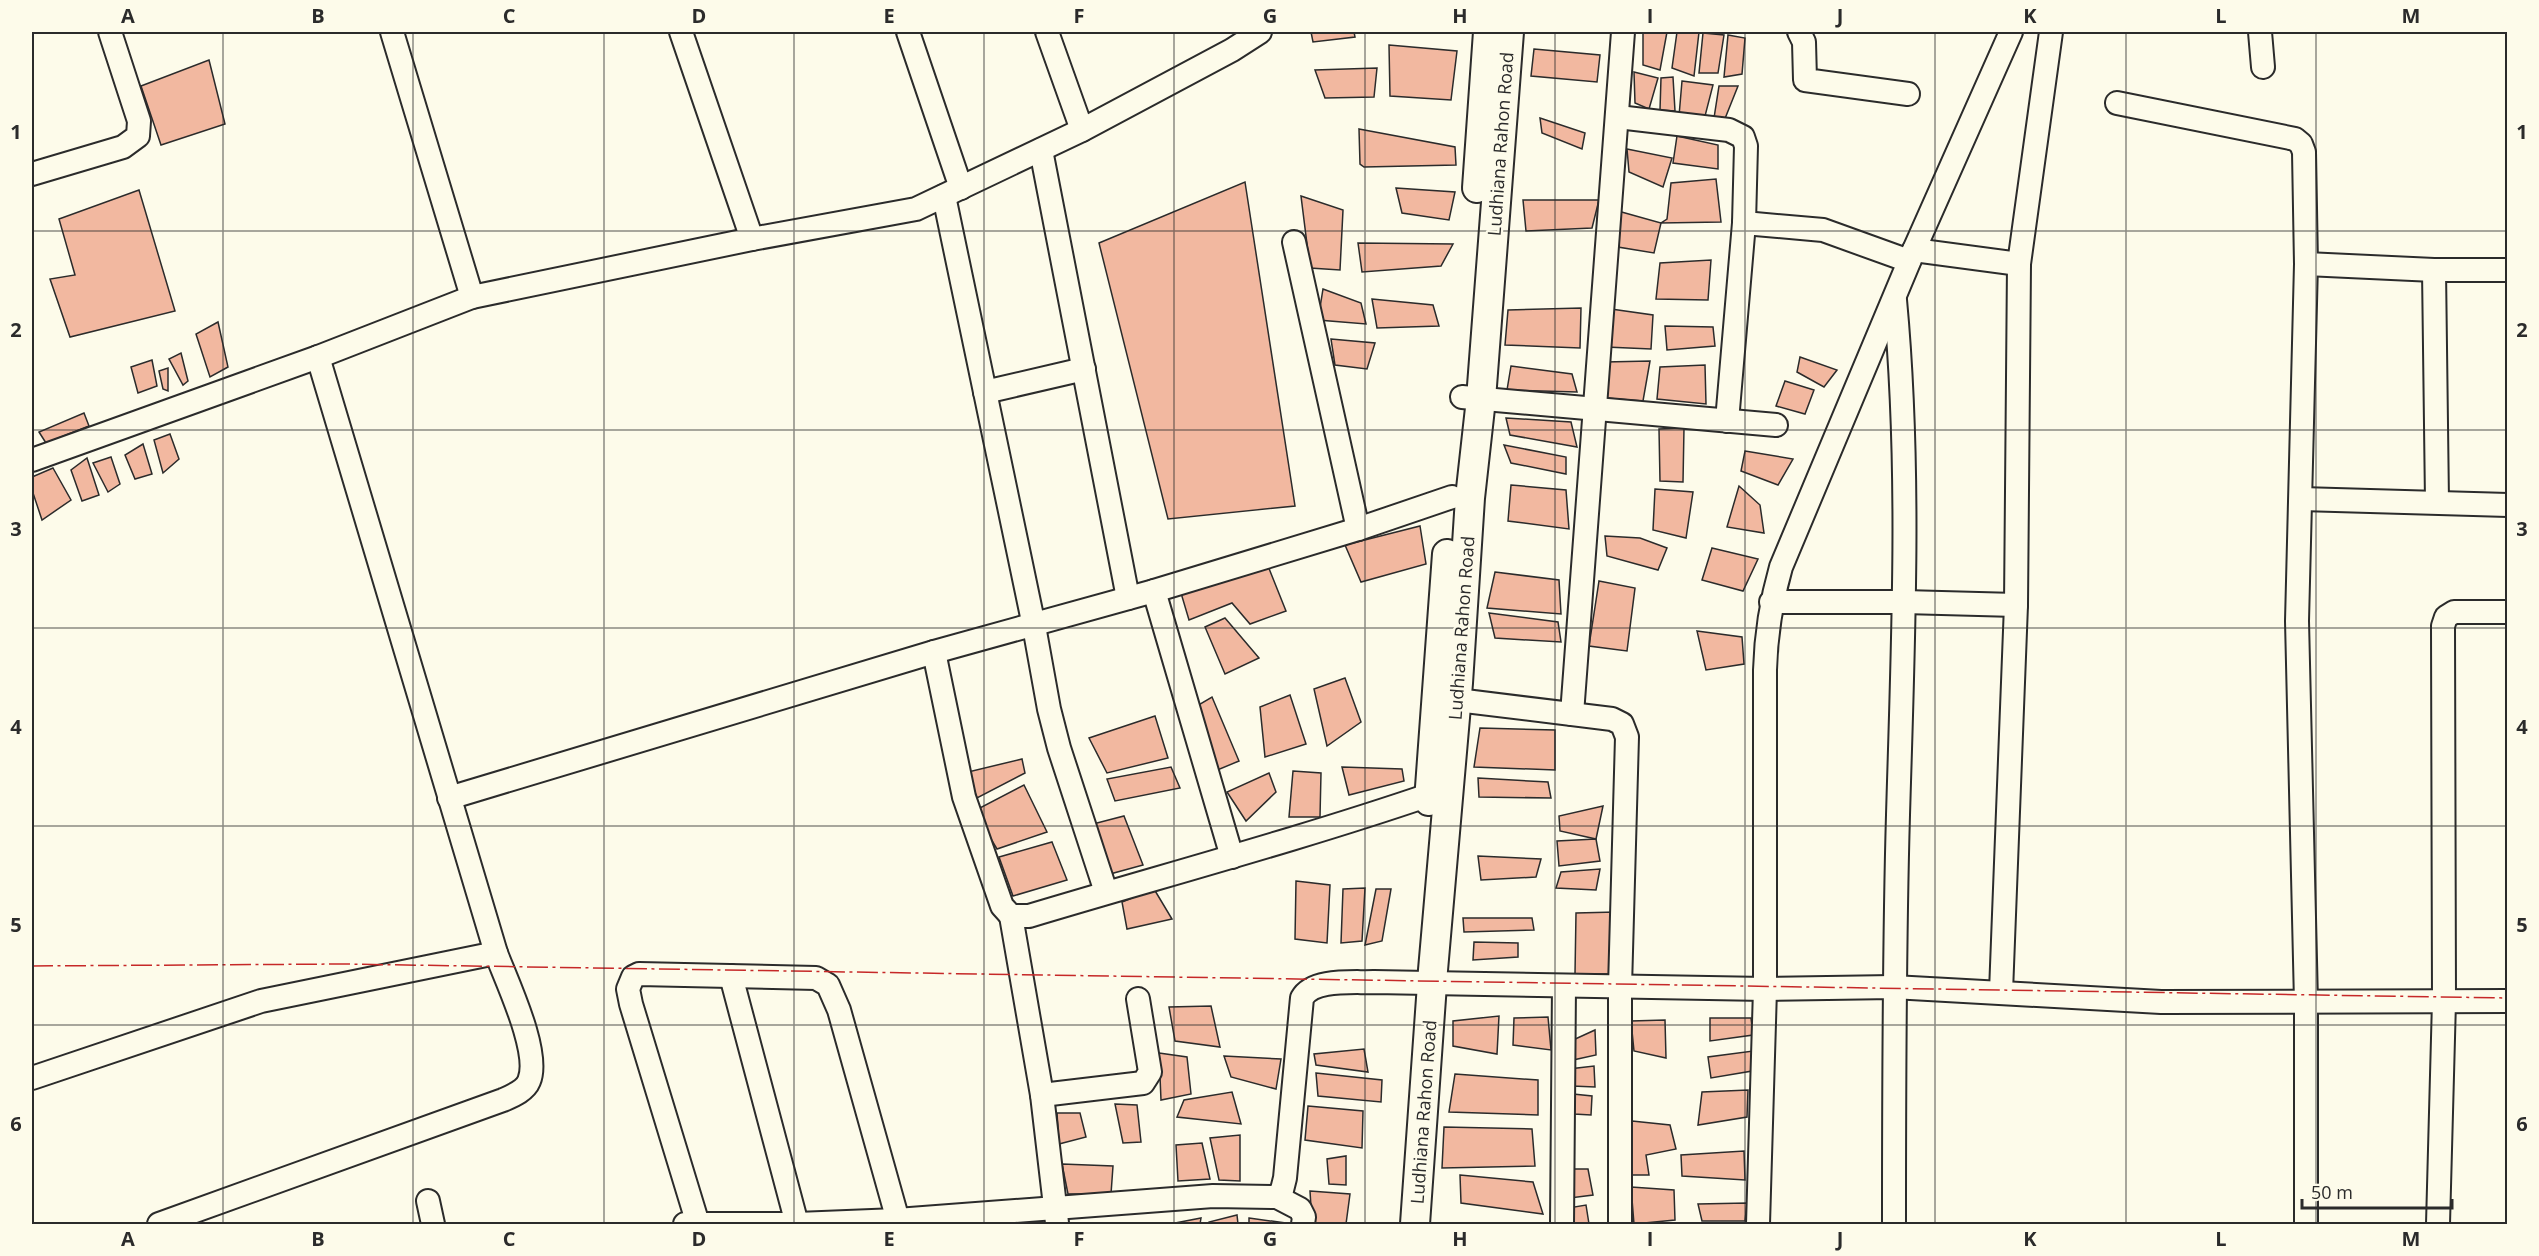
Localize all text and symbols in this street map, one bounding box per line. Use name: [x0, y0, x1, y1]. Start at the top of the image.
text: A: [121, 2, 135, 29]
text: B: [311, 2, 325, 29]
text: C: [503, 2, 516, 29]
text: D: [692, 2, 706, 29]
text: E: [883, 2, 895, 29]
text: F: [1074, 2, 1084, 29]
text: G: [1263, 2, 1277, 29]
text: H: [1452, 2, 1468, 29]
text: I: [1647, 2, 1653, 29]
text: J: [1835, 2, 1843, 29]
text: K: [2023, 2, 2037, 29]
text: L: [2215, 2, 2227, 29]
text: M: [2402, 2, 2420, 29]
street label: Ludhiana Rahon Road: [1482, 51, 1518, 237]
text: 1: [10, 118, 22, 145]
text: 1: [2516, 118, 2528, 145]
text: 2: [10, 316, 22, 343]
text: 2: [2516, 316, 2528, 343]
text: 3: [10, 515, 22, 542]
text: 3: [2516, 515, 2528, 542]
street label: Ludhiana Rahon Road: [1443, 535, 1479, 721]
text: 4: [10, 713, 22, 740]
text: 4: [2516, 713, 2528, 740]
text: 5: [10, 911, 22, 938]
text: 5: [2516, 911, 2528, 938]
street label: Ludhiana Rahon Road: [1405, 1019, 1441, 1205]
text: 6: [10, 1110, 22, 1137]
text: 6: [2516, 1110, 2528, 1137]
scale bar: [2302, 1172, 2452, 1210]
text: 50 m: [2311, 1180, 2353, 1204]
text: A: [121, 1225, 135, 1252]
text: B: [311, 1225, 325, 1252]
text: C: [503, 1225, 516, 1252]
text: D: [692, 1225, 706, 1252]
text: E: [883, 1225, 895, 1252]
text: F: [1074, 1225, 1084, 1252]
text: G: [1263, 1225, 1277, 1252]
text: H: [1452, 1225, 1468, 1252]
text: I: [1647, 1225, 1653, 1252]
text: J: [1835, 1225, 1843, 1252]
text: K: [2023, 1225, 2037, 1252]
text: L: [2215, 1225, 2227, 1252]
text: M: [2402, 1225, 2420, 1252]

